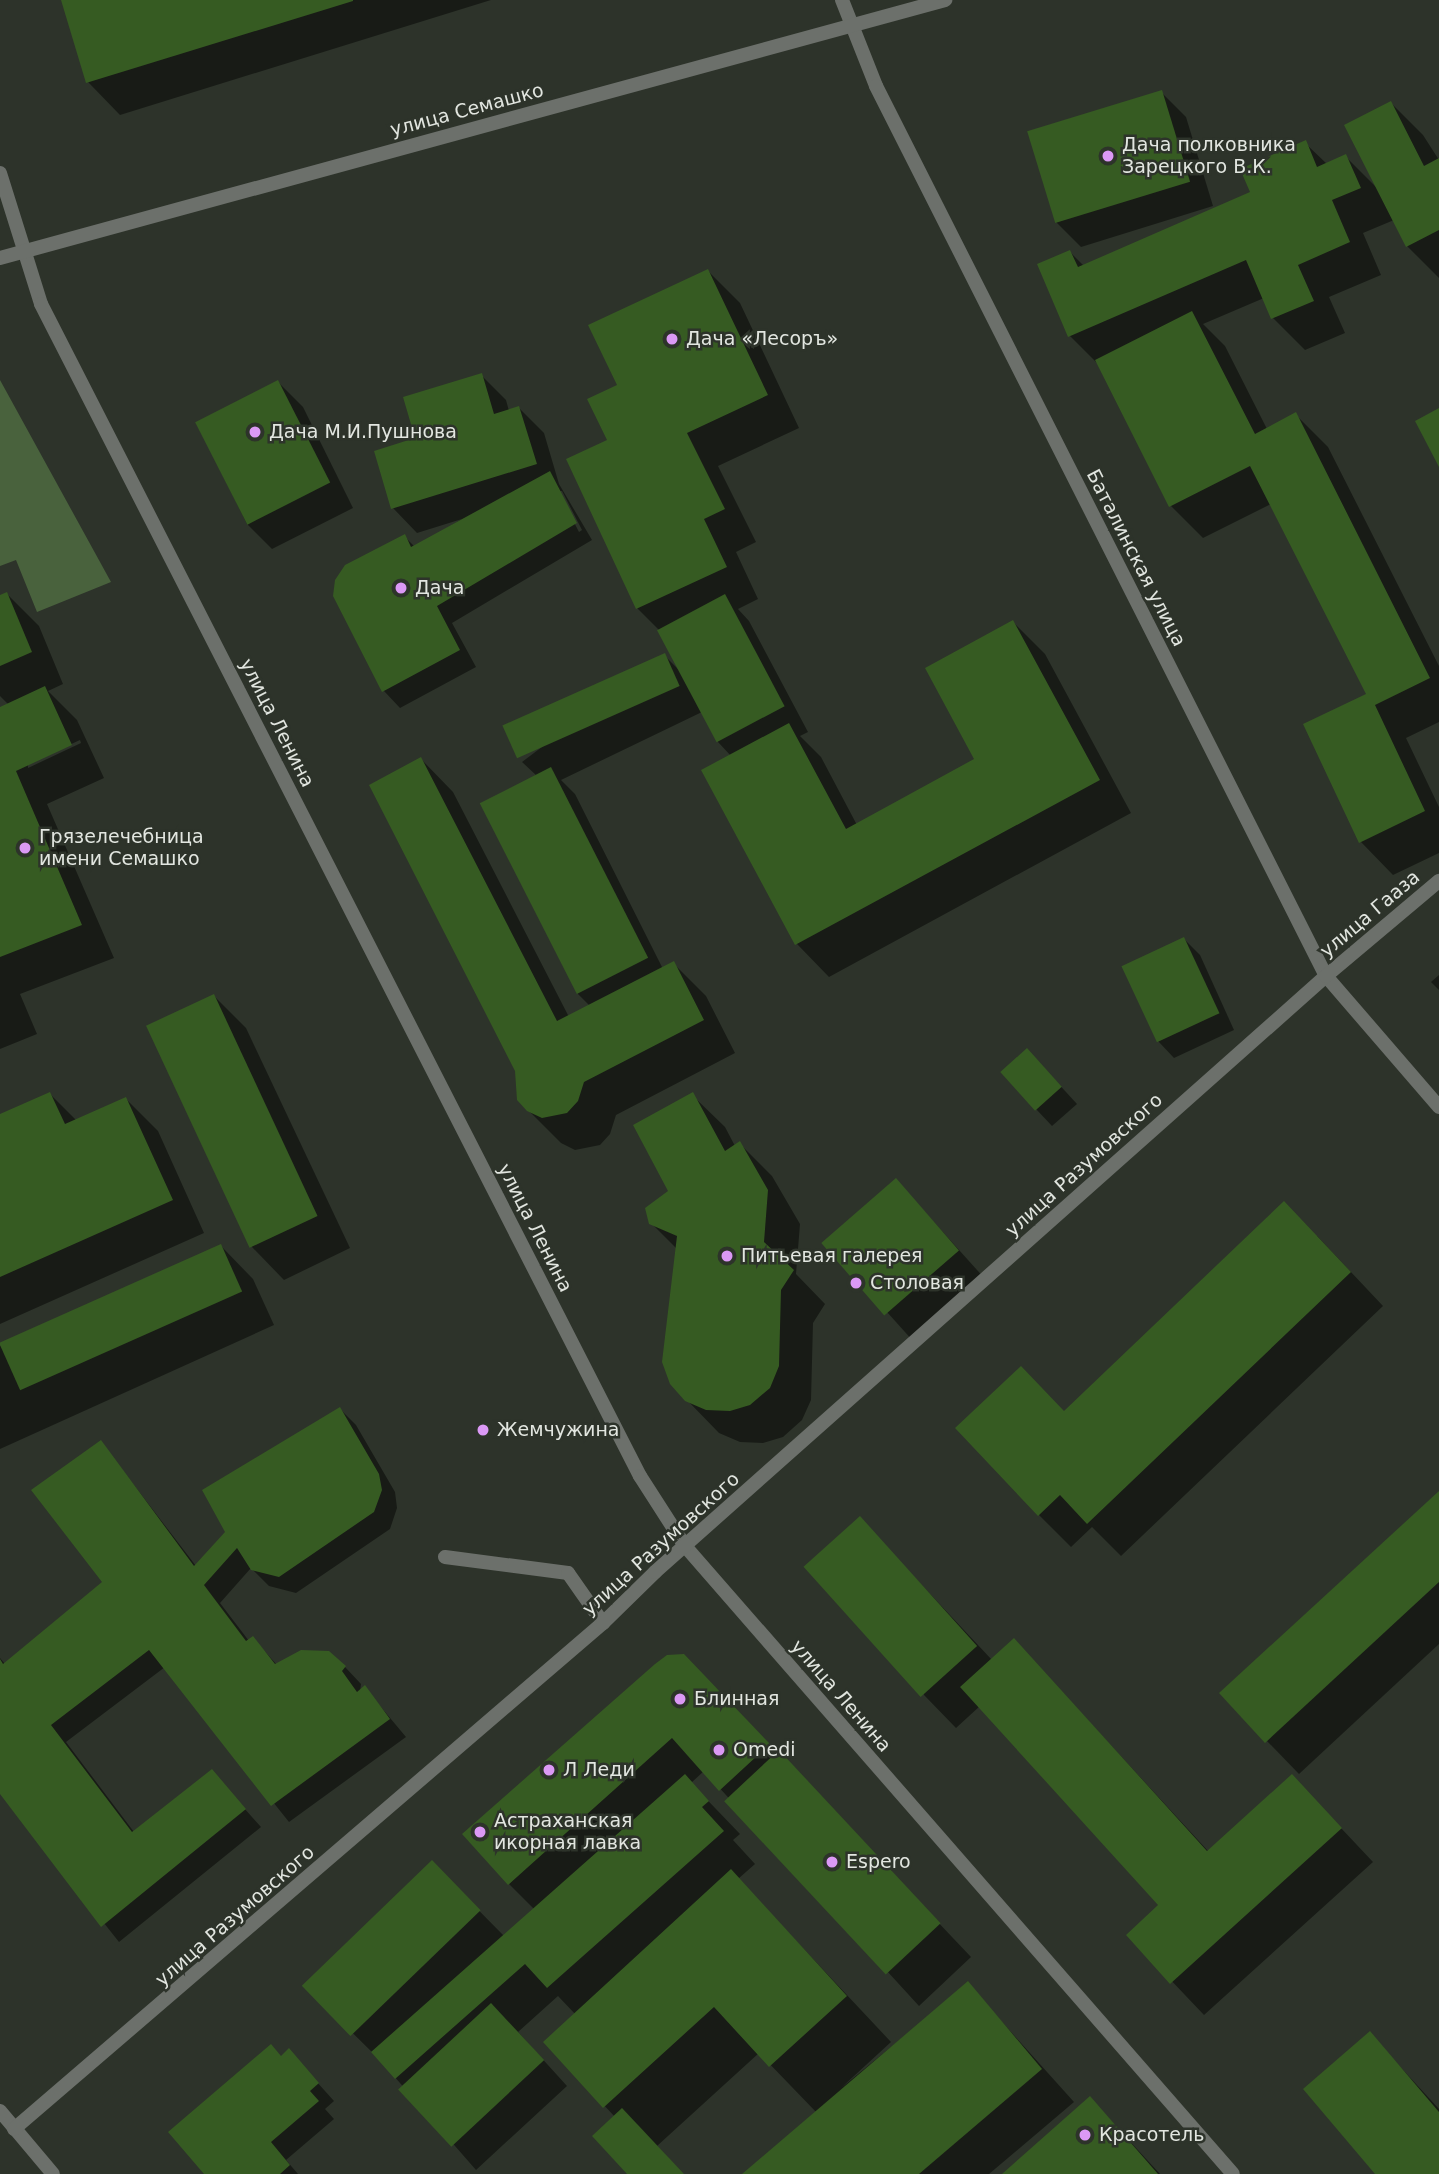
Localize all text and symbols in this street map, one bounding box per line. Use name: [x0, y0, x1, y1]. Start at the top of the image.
street label: улица Семашко: [388, 79, 546, 141]
place label: Дача полковника Зарецкого В.К.: [1122, 134, 1296, 178]
marker: Дача полковника Зарецкого В.К.: [1100, 148, 1116, 164]
place label: Дача «Лесоръ»: [686, 328, 838, 350]
marker: Дача «Лесоръ»: [664, 331, 680, 347]
place label: Дача М.И.Пушнова: [269, 421, 457, 443]
marker: Дача М.И.Пушнова: [247, 424, 263, 440]
street label: Баталинская улица: [1081, 466, 1191, 650]
place label: Дача: [415, 577, 464, 599]
marker: Дача: [393, 580, 409, 596]
street label: улица Ленина: [235, 655, 319, 791]
place label: Грязелечебница имени Семашко: [39, 826, 204, 870]
marker: Грязелечебница имени Семашко: [17, 840, 33, 856]
street label: улица Гааза: [1316, 866, 1424, 962]
street label: улица Разумовского: [1001, 1089, 1167, 1241]
street label: улица Ленина: [493, 1160, 577, 1296]
place label: Питьевая галерея: [741, 1245, 923, 1267]
marker: Питьевая галерея: [719, 1248, 735, 1264]
place label: Столовая: [870, 1272, 964, 1294]
marker: Столовая: [848, 1275, 864, 1291]
place label: Жемчужина: [497, 1419, 619, 1441]
marker: Жемчужина: [475, 1422, 491, 1438]
street label: улица Разумовского: [578, 1468, 744, 1620]
street label: улица Ленина: [786, 1635, 896, 1757]
place label: Блинная: [694, 1688, 779, 1710]
marker: Блинная: [672, 1691, 688, 1707]
place label: Omedi: [733, 1739, 795, 1761]
marker: Omedi: [711, 1742, 727, 1758]
place label: Л Леди: [563, 1759, 635, 1781]
marker: Л Леди: [541, 1762, 557, 1778]
place label: Астраханская икорная лавка: [494, 1810, 641, 1854]
marker: Астраханская икорная лавка: [472, 1824, 488, 1840]
street label: улица Разумовского: [151, 1841, 319, 1991]
place label: Espero: [846, 1851, 911, 1873]
marker: Espero: [824, 1854, 840, 1870]
place label: Красотель: [1099, 2124, 1204, 2146]
marker: Красотель: [1077, 2127, 1093, 2143]

